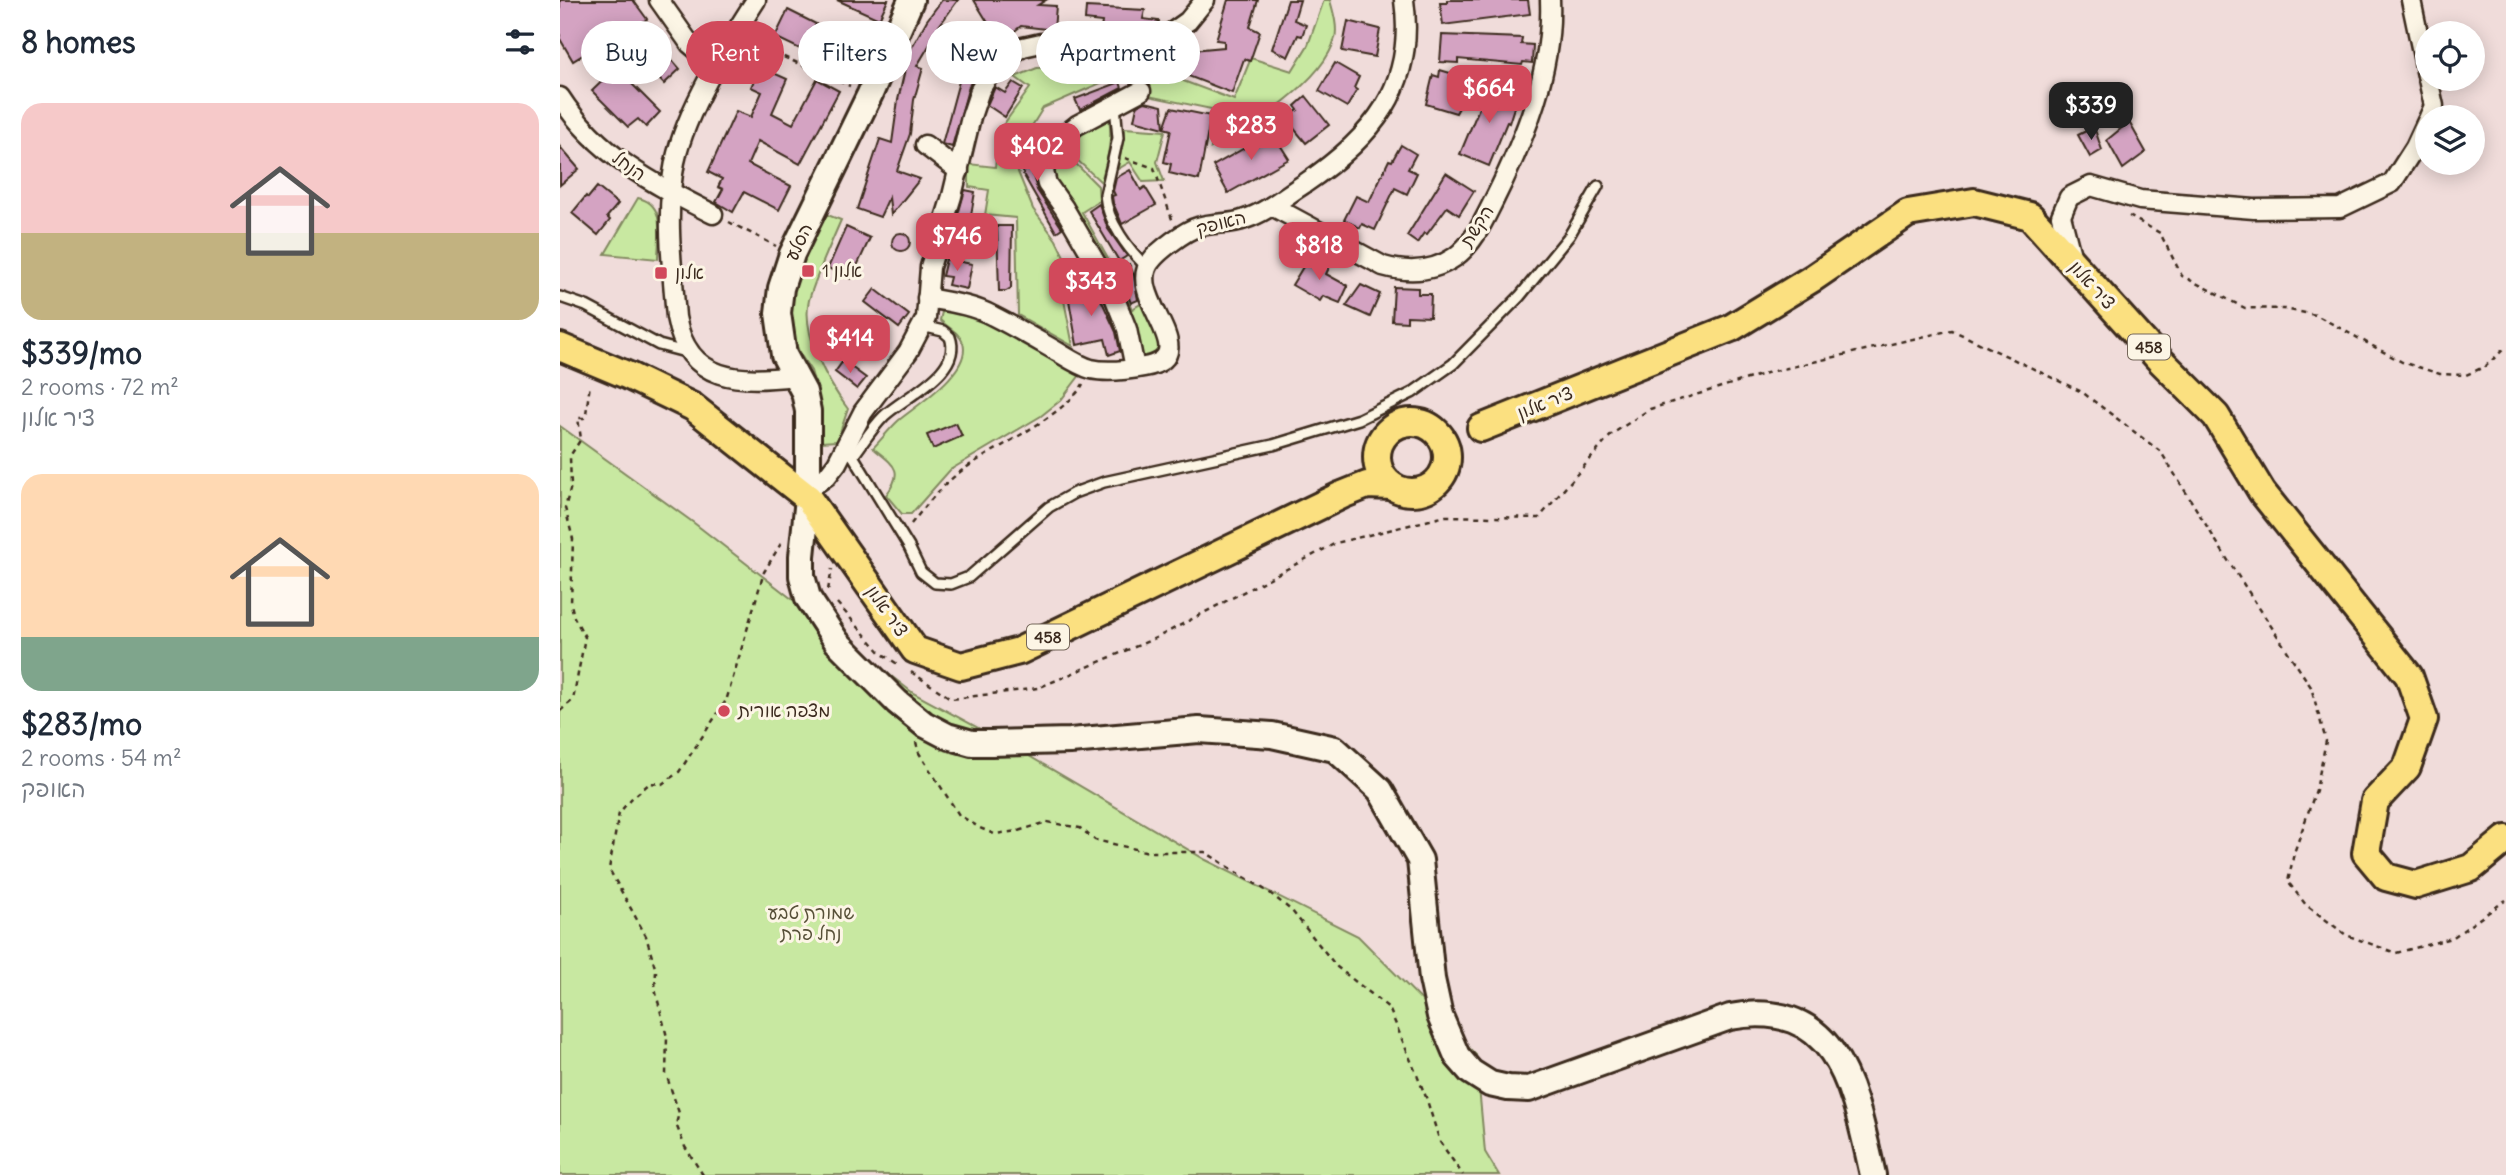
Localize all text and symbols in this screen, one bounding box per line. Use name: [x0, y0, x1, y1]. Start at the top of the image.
chip: Buy: [581, 21, 672, 84]
chip: Rent: [686, 21, 784, 84]
chip: Filters: [798, 21, 912, 84]
chip: New: [926, 21, 1022, 84]
chip: Apartment: [1036, 21, 1200, 84]
map controls: [2415, 21, 2485, 175]
button: locate: [2415, 21, 2485, 91]
text: 8 homes: [21, 23, 136, 61]
icon: filters: [501, 23, 539, 61]
pin: $664: [1448, 66, 1530, 125]
text: $664: [1463, 73, 1515, 102]
pin: $339: [2050, 82, 2132, 142]
text: $339: [2065, 90, 2117, 119]
pin: $283: [1210, 102, 1292, 162]
button: layers: [2415, 105, 2485, 175]
text: $283: [1225, 110, 1277, 139]
pin: $402: [996, 124, 1078, 183]
text: $402: [1010, 131, 1064, 160]
street label: הנחל: [608, 146, 651, 186]
icon: home: [217, 148, 343, 274]
street label: הקשת: [1454, 201, 1499, 252]
street label: האופק: [1194, 205, 1248, 240]
pin: $746: [916, 214, 998, 273]
street label: הסלע: [780, 219, 818, 265]
text: $746: [932, 221, 982, 250]
pin: $818: [1278, 222, 1360, 282]
text: $818: [1295, 230, 1343, 259]
street label: ציר אלון: [2064, 255, 2120, 314]
pin: $343: [1050, 258, 1132, 318]
place label: אלון 1: [822, 259, 862, 282]
place label: אלון: [675, 261, 704, 284]
marker: אלון 1: [800, 263, 816, 279]
marker: אלון: [653, 265, 669, 281]
text: $343: [1065, 266, 1117, 295]
pin: $414: [809, 316, 891, 375]
text: $414: [826, 323, 874, 352]
text: $339/mo: [21, 334, 142, 372]
road number: 458: [2128, 334, 2170, 360]
text: 2 rooms · 72 m²: [21, 372, 179, 401]
street label: ציר אלון: [1514, 381, 1576, 424]
text: ציר אלון: [21, 403, 95, 432]
icon: home: [217, 519, 343, 645]
street label: ציר אלון: [861, 580, 913, 641]
road number: 458: [1027, 624, 1069, 650]
place label: מצפה אורית: [737, 699, 830, 722]
marker: מצפה אורית: [716, 703, 732, 719]
text: $283/mo: [21, 705, 142, 743]
text: 2 rooms · 54 m²: [21, 743, 182, 772]
text: האופק: [21, 774, 86, 803]
park label: שמורת טבע נחל פרת: [768, 901, 854, 945]

